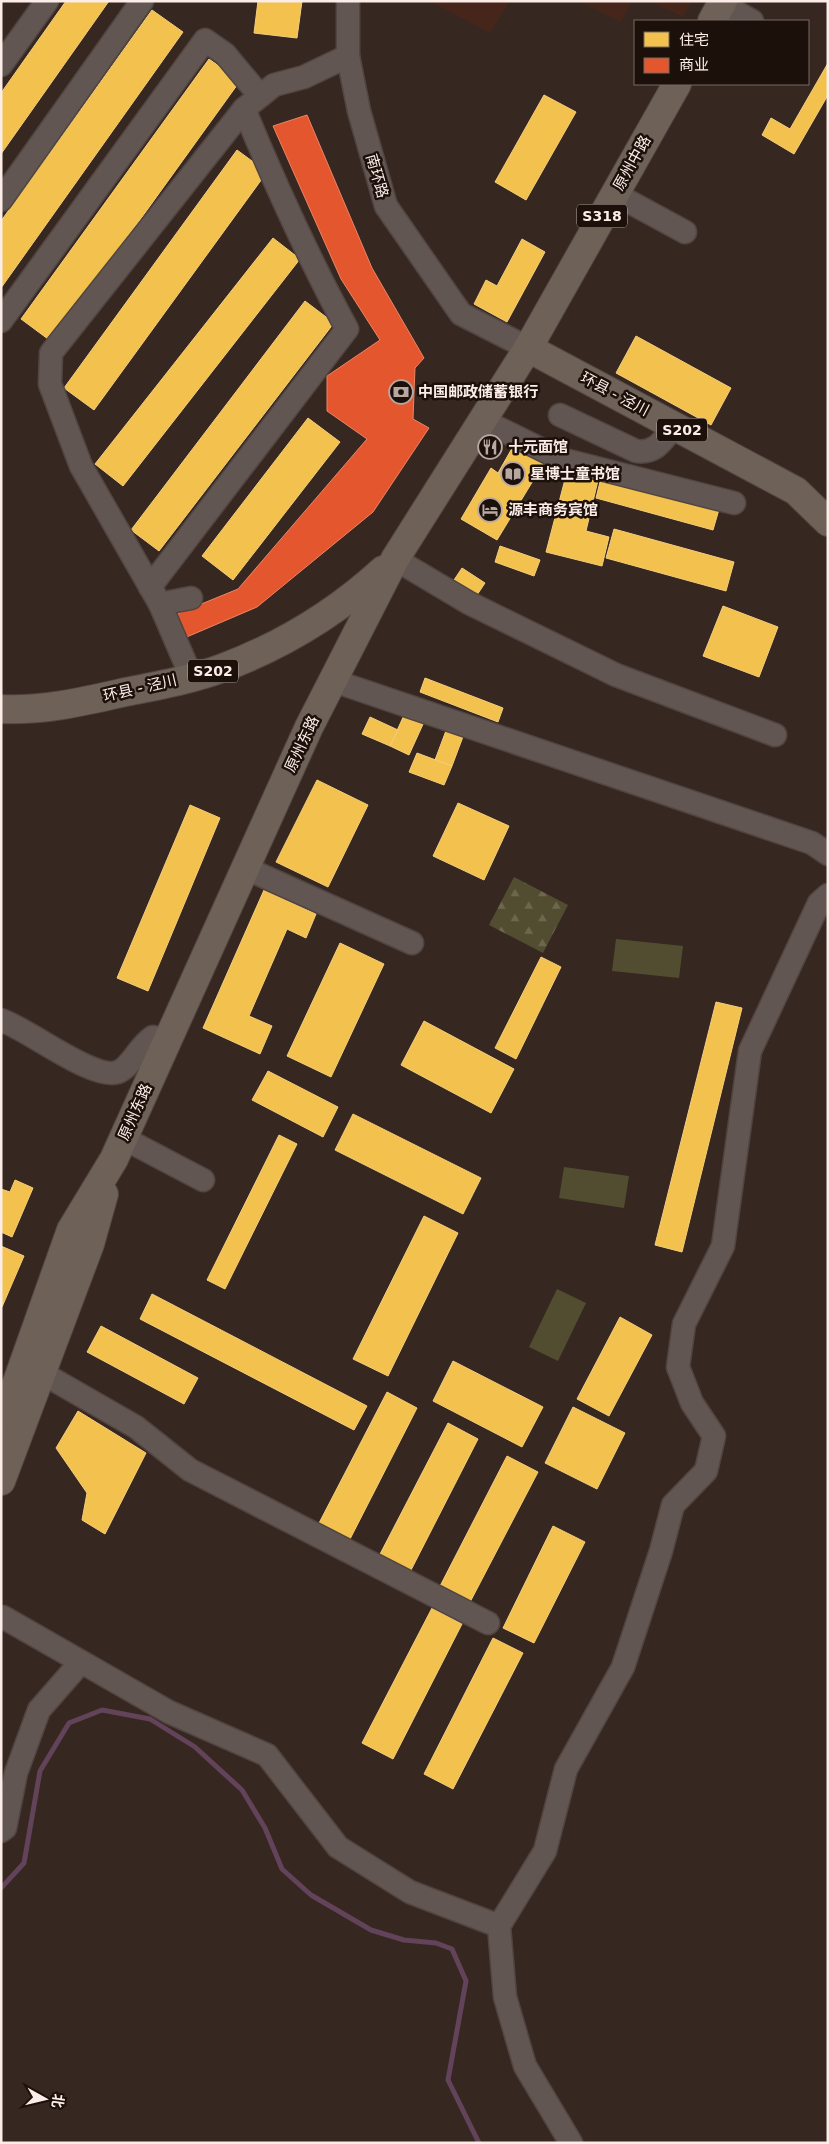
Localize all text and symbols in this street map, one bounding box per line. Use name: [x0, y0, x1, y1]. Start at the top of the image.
legend: [634, 20, 809, 85]
text: 住宅: [679, 31, 709, 49]
text: 商业: [679, 56, 709, 74]
street label: 原州中路: [610, 132, 654, 194]
street label: 南环路: [362, 152, 392, 200]
road number: S318: [577, 205, 627, 228]
street label: 环县 - 泾川: [578, 368, 652, 420]
bank icon: 中国邮政储蓄银行: [388, 379, 414, 405]
place label: 中国邮政储蓄银行: [418, 383, 538, 401]
road number: S202: [657, 418, 707, 442]
restaurant icon: 十元面馆: [477, 434, 503, 460]
place label: 十元面馆: [508, 438, 568, 456]
library icon: 星博士童书馆: [500, 461, 526, 487]
place label: 星博士童书馆: [530, 465, 620, 483]
hotel icon: 源丰商务宾馆: [477, 497, 503, 523]
place label: 源丰商务宾馆: [508, 501, 598, 519]
road number: S202: [188, 659, 238, 682]
street label: 环县 - 泾川: [101, 671, 179, 705]
street label: 原州东路: [281, 713, 323, 775]
street label: 原州东路: [115, 1081, 155, 1143]
north arrow: [20, 2074, 70, 2124]
text: 北: [49, 2093, 67, 2109]

